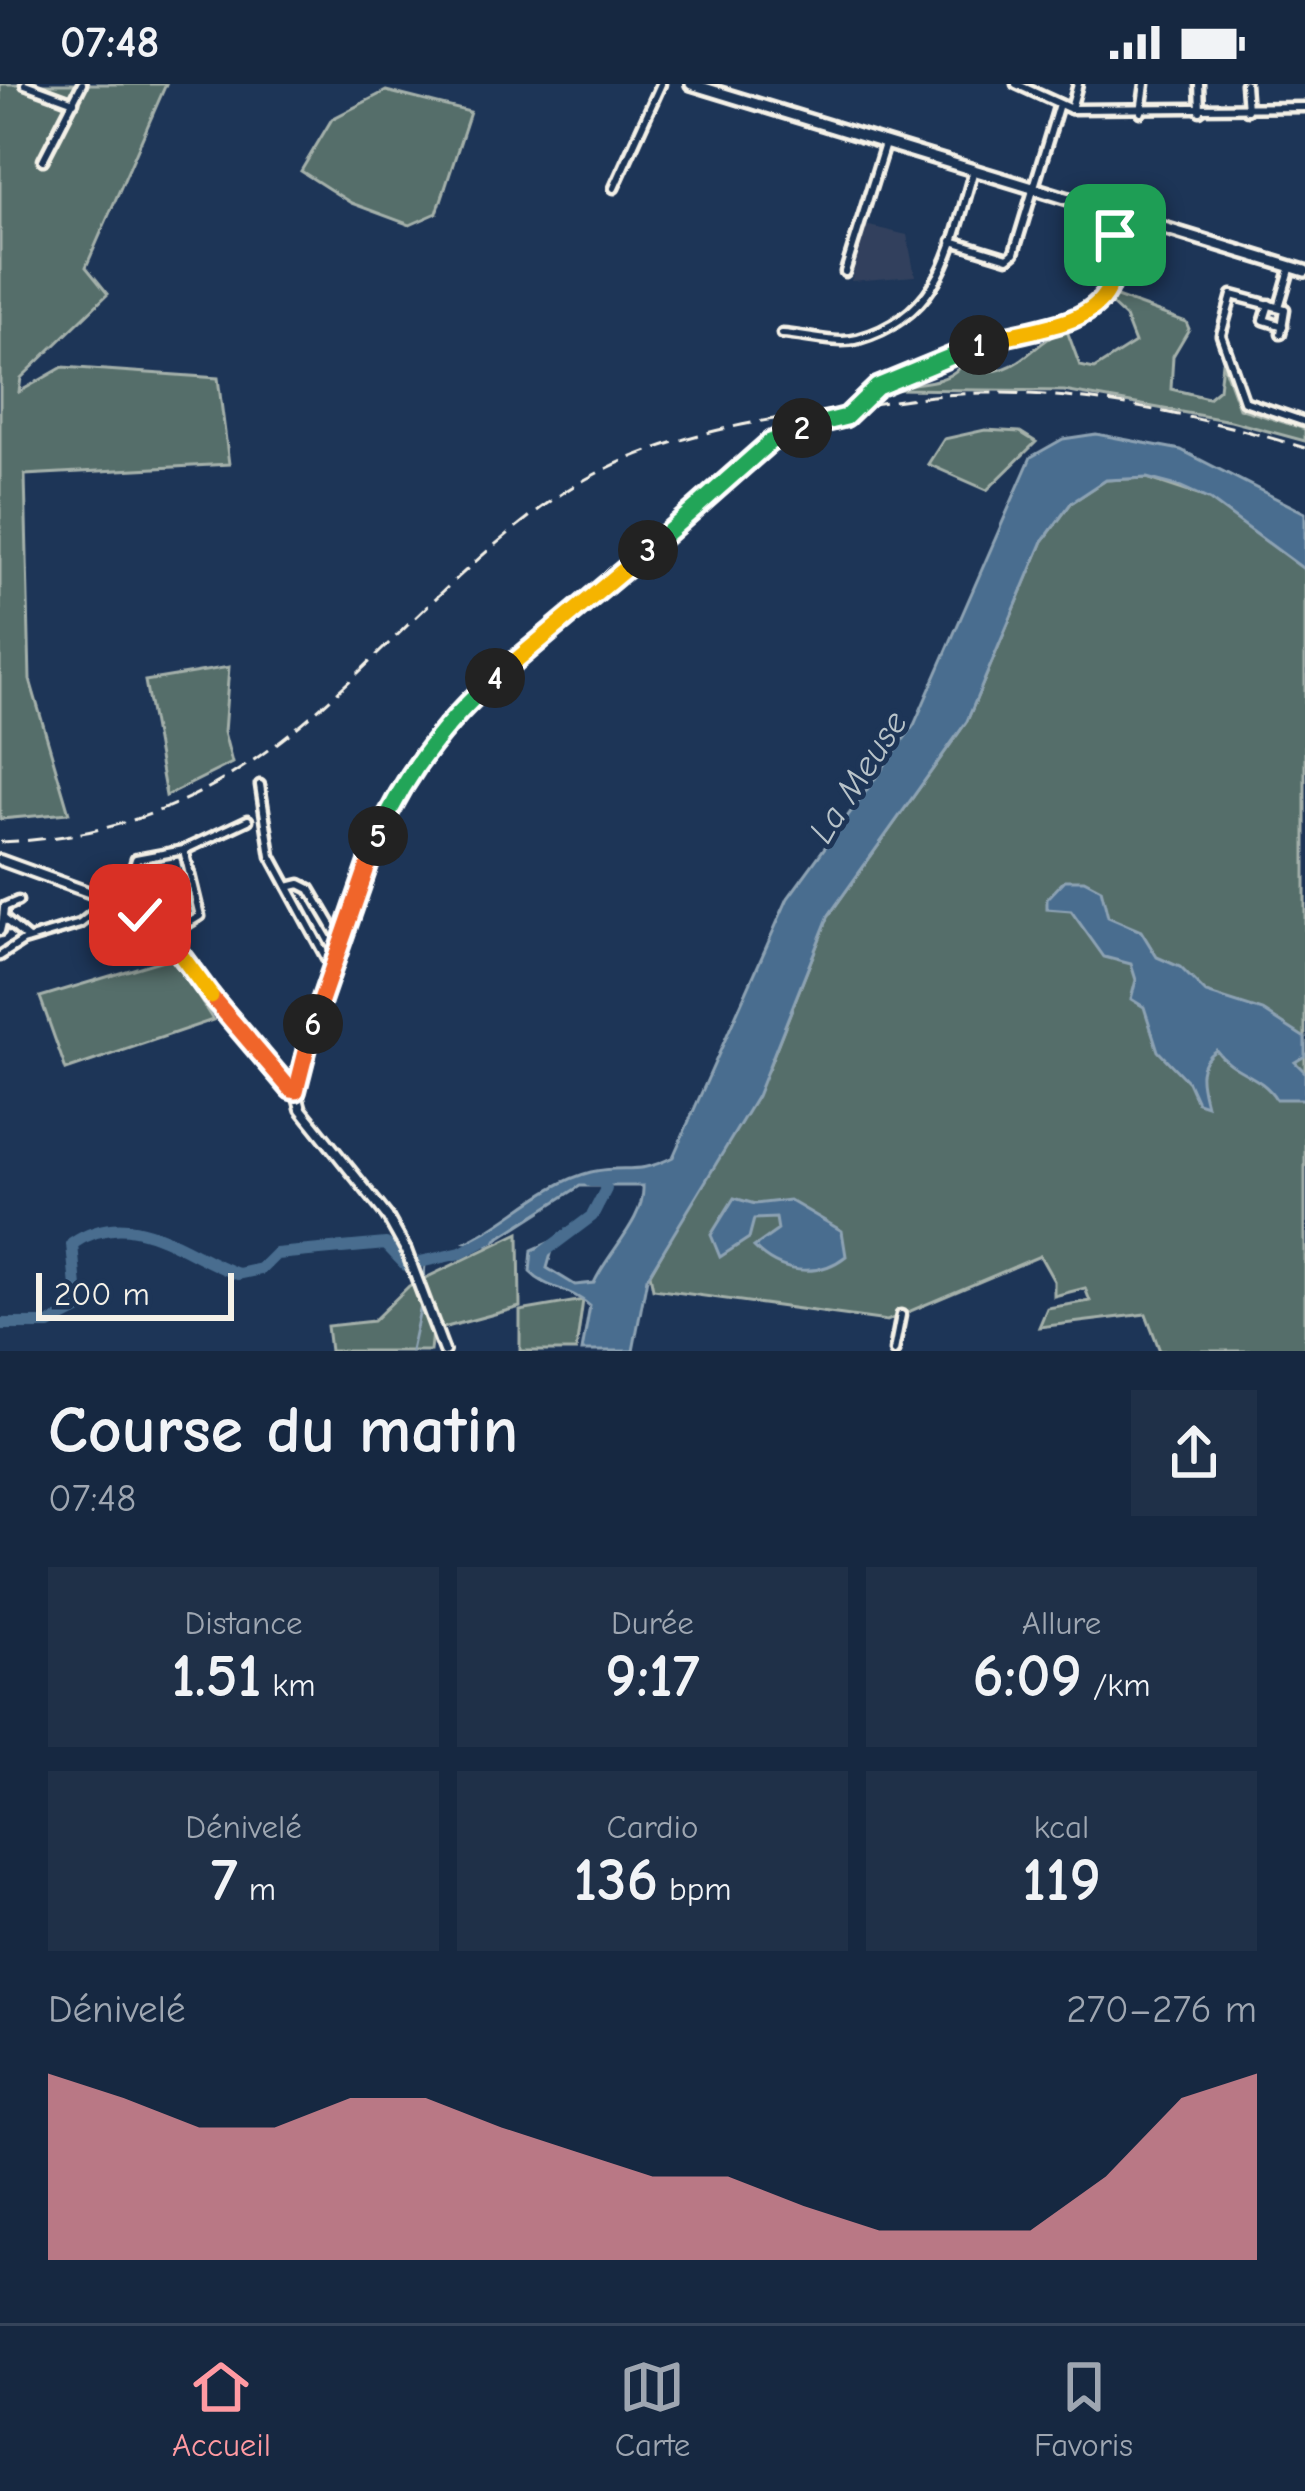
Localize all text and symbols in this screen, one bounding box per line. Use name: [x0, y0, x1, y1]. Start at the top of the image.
text: 07:48: [60, 16, 159, 68]
pin: [1064, 184, 1166, 286]
icon: arrive: [1082, 202, 1148, 268]
pin: 1: [949, 315, 1009, 375]
text: 1: [973, 326, 985, 364]
pin: 2: [772, 398, 832, 458]
text: 2: [794, 409, 810, 447]
pin: 3: [618, 520, 678, 580]
text: 3: [640, 531, 656, 569]
pin: 4: [465, 648, 525, 708]
text: 4: [487, 659, 503, 697]
water label: La Meuse: [801, 703, 916, 850]
pin: 5: [348, 806, 408, 866]
text: 5: [369, 817, 387, 855]
pin: [89, 864, 191, 966]
icon: check: [107, 882, 173, 948]
pin: 6: [283, 994, 343, 1054]
text: 6: [304, 1005, 322, 1043]
scale bar: [36, 1267, 234, 1320]
text: 200 m: [54, 1275, 150, 1313]
button: share: [1131, 1390, 1257, 1516]
text: Course du matin: [48, 1393, 518, 1469]
text: 07:48: [48, 1476, 136, 1521]
text: Distance: [184, 1604, 303, 1642]
text: Durée: [611, 1604, 694, 1642]
text: Allure: [1022, 1604, 1101, 1642]
text: 1.51: [171, 1642, 261, 1711]
text: 9:17: [605, 1642, 700, 1711]
text: 6:09: [972, 1642, 1082, 1711]
text: km: [261, 1666, 316, 1704]
text: /km: [1082, 1666, 1151, 1704]
text: Dénivelé: [185, 1808, 302, 1846]
text: Cardio: [607, 1808, 698, 1846]
text: kcal: [1034, 1808, 1089, 1846]
text: 7: [211, 1846, 238, 1915]
text: 136: [573, 1846, 658, 1915]
text: 119: [1022, 1846, 1101, 1915]
text: m: [238, 1870, 276, 1908]
text: bpm: [658, 1870, 732, 1908]
text: Dénivelé: [48, 1987, 186, 2032]
text: 270–276 m: [1066, 1987, 1257, 2032]
tab: Accueil: [172, 2354, 271, 2464]
tab: Carte: [615, 2354, 690, 2464]
tab: Favoris: [1034, 2354, 1133, 2464]

